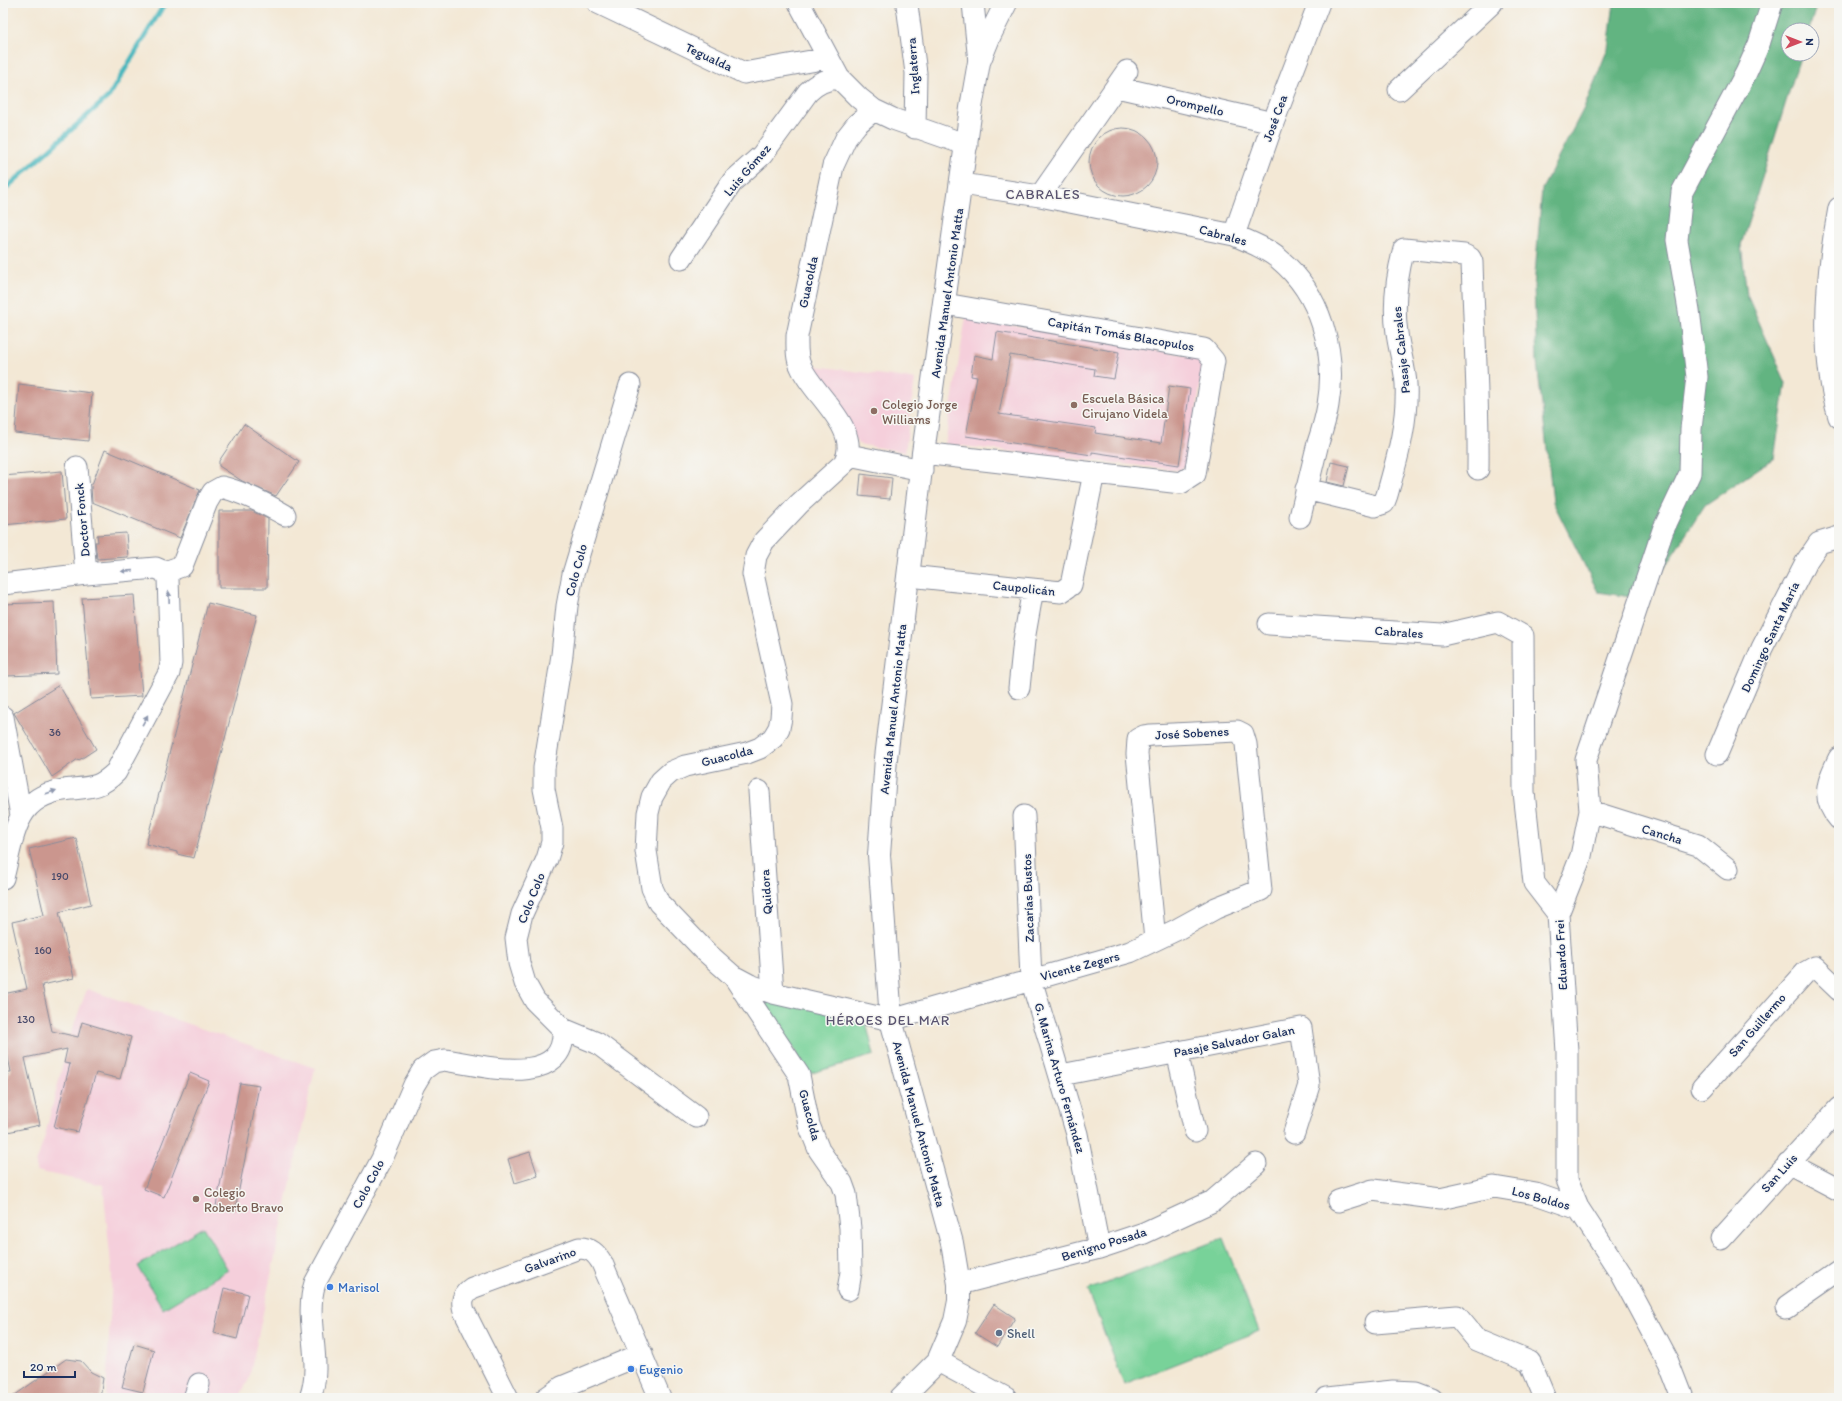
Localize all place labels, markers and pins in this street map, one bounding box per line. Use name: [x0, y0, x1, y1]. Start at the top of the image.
place label: Escuela Básica Cirujano Videla: [1082, 391, 1168, 421]
place label: Colegio Jorge Williams: [882, 397, 957, 427]
marker: Escuela Básica Cirujano Videla: [1069, 400, 1079, 410]
marker: Colegio Jorge Williams: [869, 406, 879, 416]
place label: Colegio Roberto Bravo: [204, 1185, 284, 1215]
marker: Colegio Roberto Bravo: [191, 1194, 201, 1204]
place label: Marisol: [338, 1280, 380, 1295]
marker: Marisol: [325, 1282, 335, 1292]
place label: Shell: [1007, 1326, 1035, 1341]
marker: Shell: [994, 1328, 1004, 1338]
place label: Eugenio: [639, 1362, 683, 1377]
marker: Eugenio: [626, 1364, 636, 1374]

